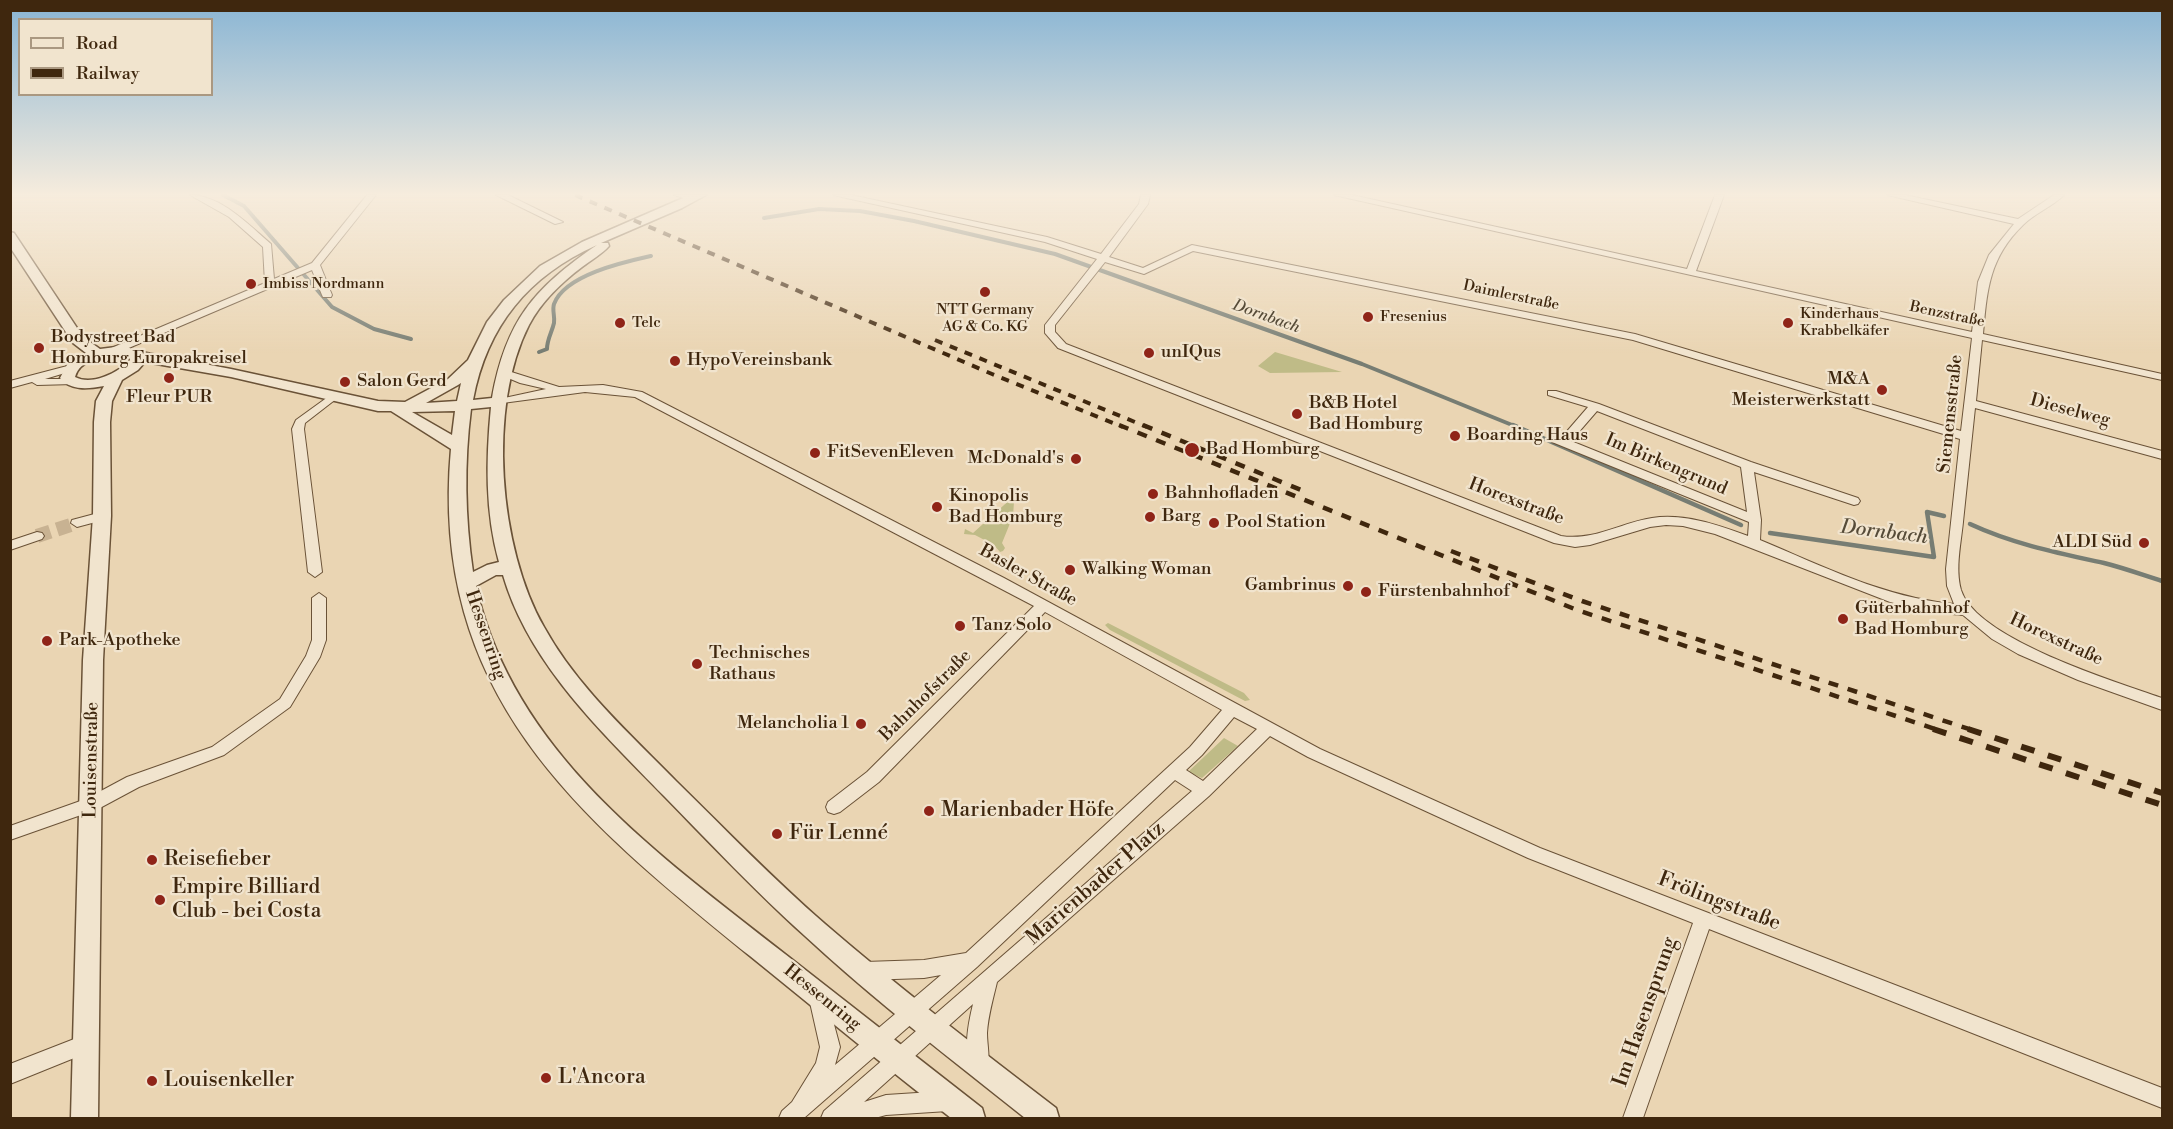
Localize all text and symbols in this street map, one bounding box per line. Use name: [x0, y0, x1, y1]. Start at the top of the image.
legend: [18, 18, 213, 96]
text: Road: [76, 32, 118, 55]
text: Railway: [76, 62, 139, 85]
place label: Imbiss Nordmann: [263, 275, 384, 293]
marker: Imbiss Nordmann: [244, 277, 258, 291]
street label: Daimlerstraße: [1461, 277, 1561, 315]
marker: NTT Germany AG & Co. KG: [978, 285, 992, 299]
water label: Dornbach: [1230, 296, 1302, 338]
street label: Benzstraße: [1908, 298, 1986, 332]
place label: NTT Germany AG & Co. KG: [936, 301, 1034, 336]
place label: Kinderhaus Krabbelkäfer: [1800, 305, 1889, 340]
place label: Fresenius: [1380, 308, 1447, 326]
marker: Fresenius: [1361, 310, 1375, 324]
place label: Telc: [632, 314, 661, 332]
marker: Telc: [613, 316, 627, 330]
marker: Kinderhaus Krabbelkäfer: [1781, 316, 1795, 330]
place label: Bodystreet Bad Homburg Europakreisel: [51, 327, 247, 370]
marker: Bodystreet Bad Homburg Europakreisel: [32, 341, 46, 355]
place label: unIQus: [1161, 342, 1221, 364]
marker: unIQus: [1142, 346, 1156, 360]
place label: HypoVereinsbank: [687, 350, 832, 372]
marker: HypoVereinsbank: [668, 354, 682, 368]
street label: Siemensstraße: [1934, 354, 1968, 474]
place label: M&A Meisterwerkstatt: [1732, 369, 1870, 412]
marker: Fleur PUR: [162, 371, 176, 385]
place label: Salon Gerd: [357, 371, 447, 393]
marker: Salon Gerd: [338, 375, 352, 389]
marker: M&A Meisterwerkstatt: [1875, 383, 1889, 397]
place label: Fleur PUR: [126, 387, 212, 409]
street label: Dieselweg: [2028, 390, 2112, 432]
place label: B&B Hotel Bad Homburg: [1309, 393, 1422, 436]
marker: B&B Hotel Bad Homburg: [1290, 407, 1304, 421]
place label: Boarding Haus: [1467, 425, 1588, 447]
marker: Boarding Haus: [1448, 429, 1462, 443]
street label: Im Birkengrund: [1602, 430, 1730, 500]
place label: Bad Homburg: [1206, 439, 1319, 461]
marker: Bad Homburg: [1183, 441, 1201, 459]
place label: FitSevenEleven: [827, 442, 954, 464]
marker: FitSevenEleven: [808, 446, 822, 460]
place label: McDonald's: [968, 448, 1064, 470]
marker: McDonald's: [1069, 452, 1083, 466]
street label: Horexstraße: [1465, 474, 1567, 530]
place label: Bahnhofladen: [1165, 483, 1279, 505]
place label: Kinopolis Bad Homburg: [949, 486, 1062, 528]
marker: Bahnhofladen: [1146, 487, 1160, 501]
marker: Kinopolis Bad Homburg: [930, 500, 944, 514]
place label: Barg: [1162, 506, 1201, 528]
marker: Barg: [1143, 510, 1157, 524]
place label: Pool Station: [1226, 512, 1326, 534]
marker: Pool Station: [1207, 516, 1221, 530]
water label: Dornbach: [1839, 516, 1929, 550]
place label: ALDI Süd: [2052, 532, 2132, 554]
marker: ALDI Süd: [2137, 536, 2151, 550]
street label: Basler Straße: [975, 540, 1081, 612]
place label: Walking Woman: [1082, 559, 1212, 581]
marker: Walking Woman: [1063, 563, 1077, 577]
place label: Gambrinus: [1245, 575, 1336, 597]
marker: Gambrinus: [1341, 579, 1355, 593]
place label: Fürstenbahnhof: [1378, 581, 1510, 603]
marker: Fürstenbahnhof: [1359, 585, 1373, 599]
street label: Hessenring: [460, 587, 510, 683]
place label: Güterbahnhof Bad Homburg: [1855, 598, 1969, 640]
street label: Horexstraße: [2006, 609, 2106, 671]
marker: Güterbahnhof Bad Homburg: [1836, 612, 1850, 626]
place label: Tanz Solo: [972, 615, 1052, 637]
marker: Tanz Solo: [953, 619, 967, 633]
place label: Park-Apotheke: [59, 630, 181, 652]
marker: Park-Apotheke: [40, 634, 54, 648]
place label: Technisches Rathaus: [709, 643, 810, 686]
street label: Bahnhofstraße: [876, 646, 976, 746]
marker: Technisches Rathaus: [690, 657, 704, 671]
street label: Louisenstraße: [80, 702, 104, 818]
place label: Melancholia 1: [737, 713, 849, 735]
marker: Melancholia 1: [854, 717, 868, 731]
place label: Marienbader Höfe: [941, 798, 1114, 824]
marker: Marienbader Höfe: [922, 804, 936, 818]
street label: Marienbader Platz: [1021, 817, 1171, 951]
place label: Für Lenné: [789, 821, 888, 847]
marker: Für Lenné: [770, 827, 784, 841]
place label: Reisefieber: [164, 847, 271, 873]
marker: Reisefieber: [145, 853, 159, 867]
street label: Frölingstraße: [1654, 867, 1784, 937]
place label: Empire Billiard Club - bei Costa: [172, 875, 321, 925]
marker: Empire Billiard Club - bei Costa: [153, 893, 167, 907]
street label: Im Hasensprung: [1609, 934, 1683, 1090]
street label: Hessenring: [779, 960, 865, 1036]
place label: L'Ancora: [558, 1065, 646, 1091]
place label: Louisenkeller: [164, 1068, 294, 1094]
marker: L'Ancora: [539, 1071, 553, 1085]
marker: Louisenkeller: [145, 1074, 159, 1088]

